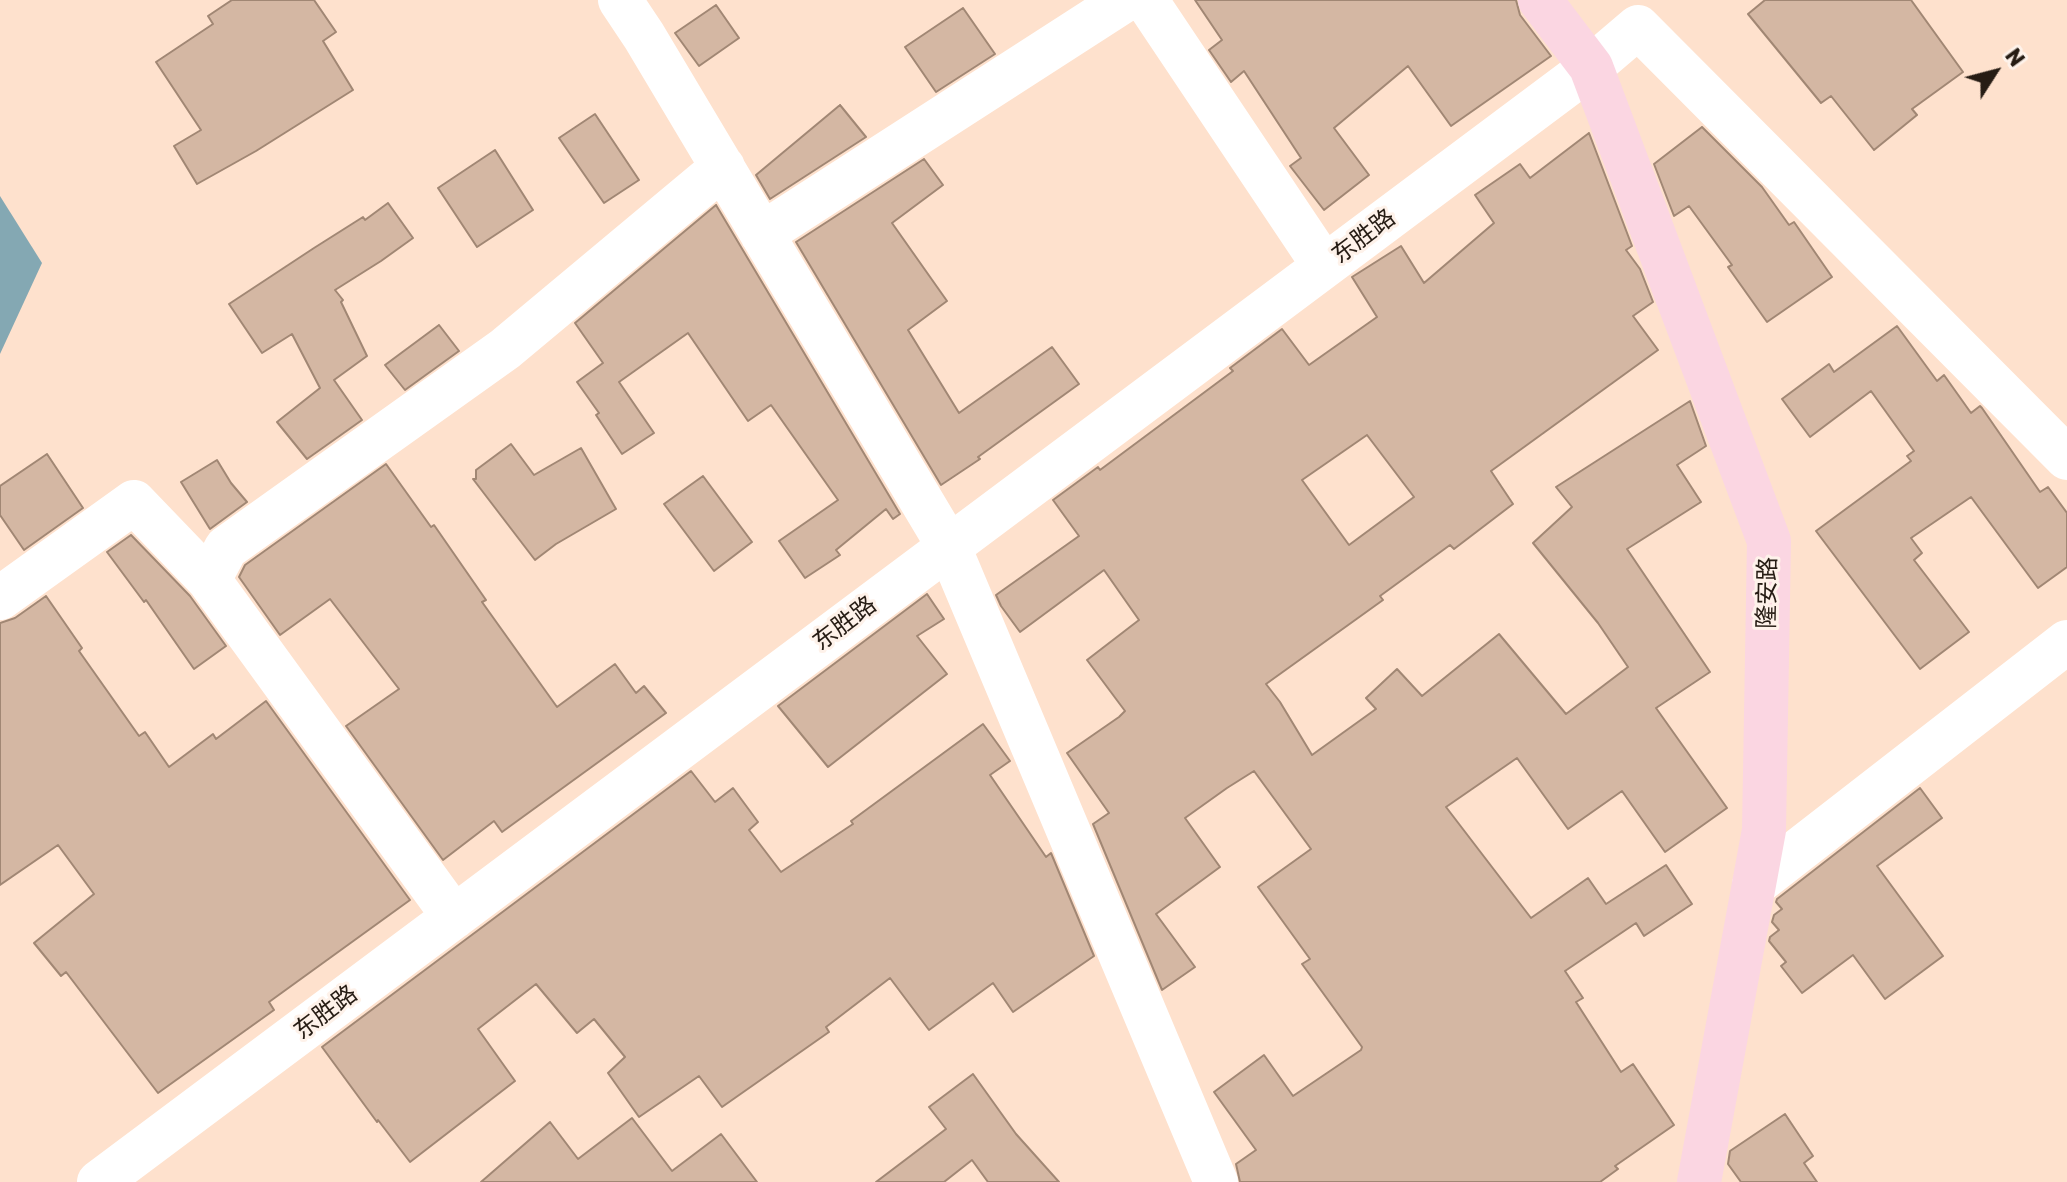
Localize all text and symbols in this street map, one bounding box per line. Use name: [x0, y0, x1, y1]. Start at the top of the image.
north arrow: [1955, 32, 2035, 112]
text: N: [1999, 43, 2030, 72]
street label: 东胜路: [1327, 204, 1401, 270]
street label: 隆安路: [1753, 557, 1783, 629]
street label: 东胜路: [808, 591, 882, 657]
street label: 东胜路: [289, 980, 363, 1046]

